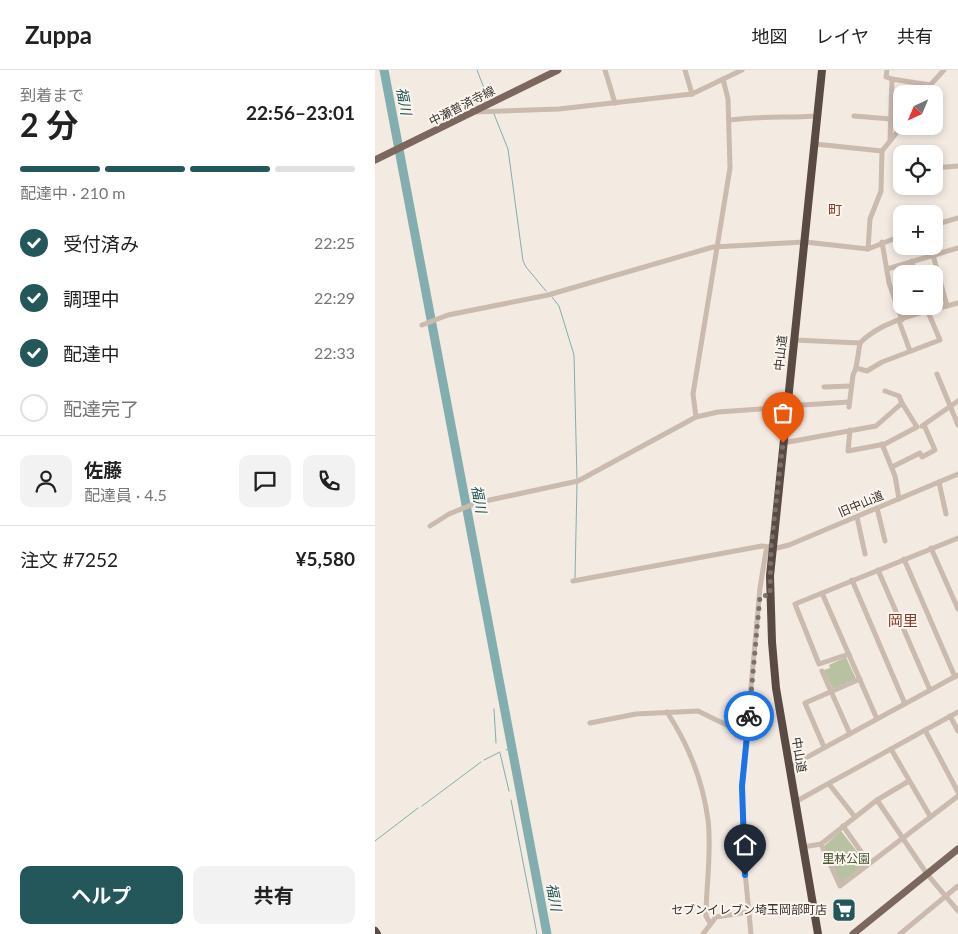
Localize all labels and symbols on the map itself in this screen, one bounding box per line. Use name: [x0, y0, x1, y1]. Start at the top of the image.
street label: 中瀬普済寺線: [426, 83, 497, 129]
north arrow: [893, 85, 943, 135]
water label: 福川: [393, 86, 416, 118]
district label: 町: [828, 201, 842, 218]
street label: 中山道: [771, 334, 790, 372]
pin: [762, 392, 804, 443]
water label: 福川: [468, 484, 491, 516]
street label: 旧中山道: [836, 487, 886, 520]
district label: 岡里: [888, 611, 918, 629]
courier: [724, 691, 774, 741]
street label: 中山道: [789, 736, 810, 774]
pin: [724, 824, 766, 875]
park label: 里林公園: [822, 851, 870, 866]
water label: 福川: [543, 882, 566, 914]
supermarket icon: セブンイレブン埼玉岡部町店: [831, 897, 857, 923]
place label: セブンイレブン埼玉岡部町店: [671, 902, 827, 917]

